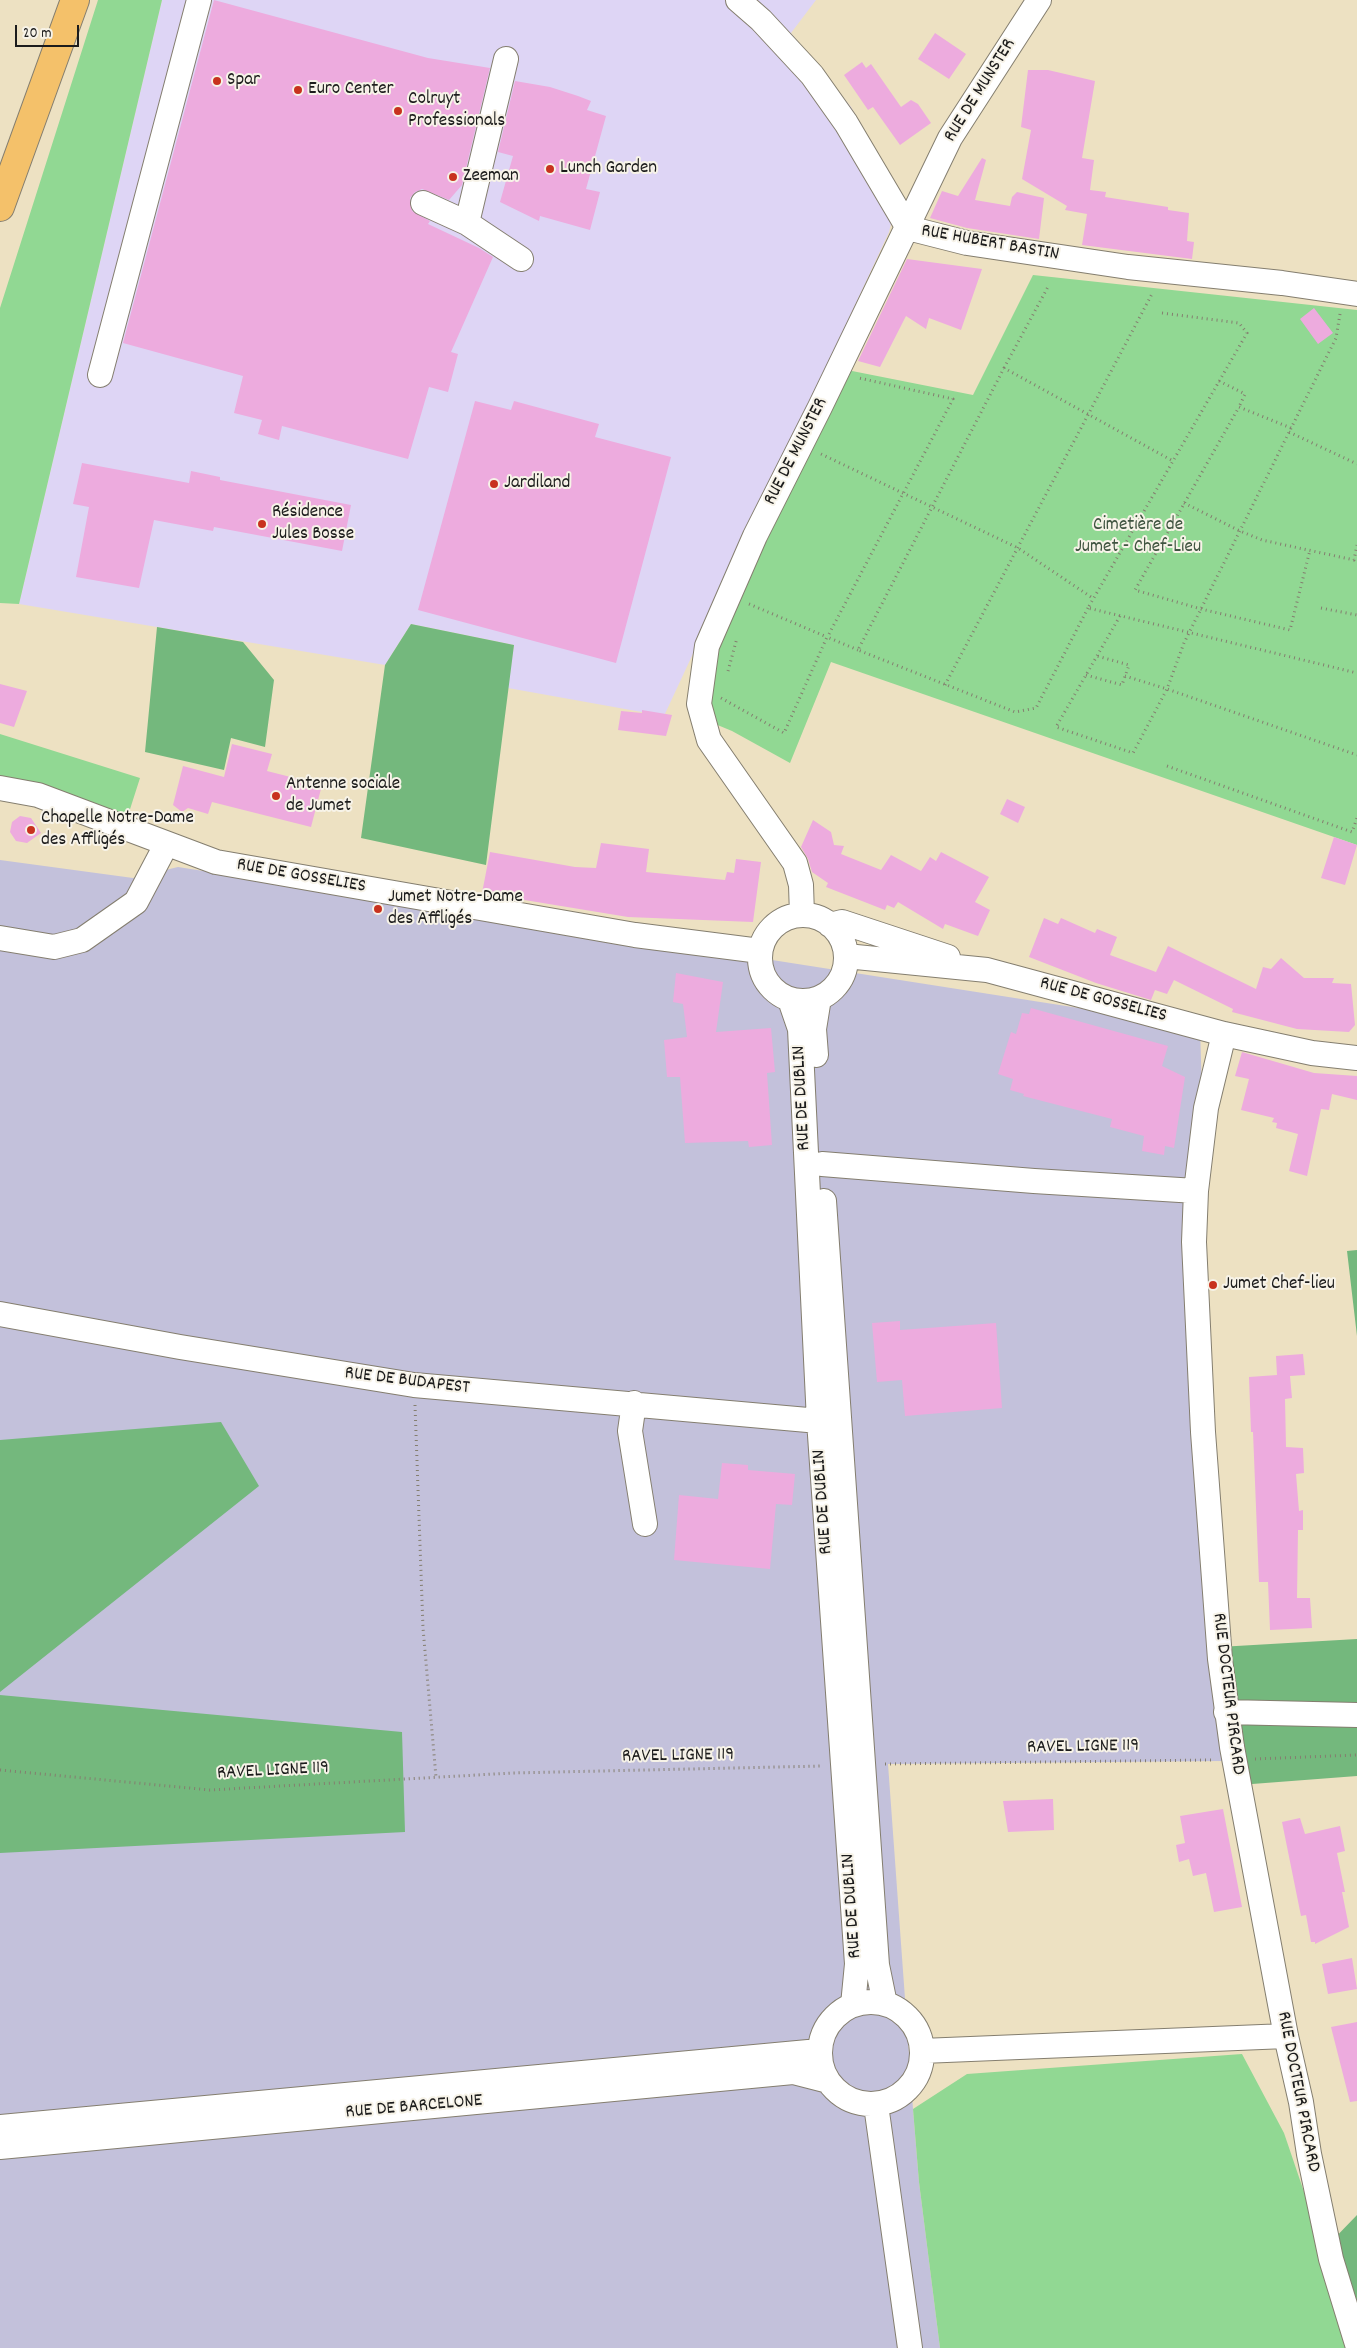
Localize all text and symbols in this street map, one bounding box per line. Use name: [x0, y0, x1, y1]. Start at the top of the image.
scale bar: [18, 15, 81, 47]
text: 20 m: [23, 23, 51, 45]
street label: RUE DE MUNSTER: [940, 35, 1022, 147]
place label: Spar: [227, 70, 260, 92]
marker: Spar: [211, 75, 223, 87]
place label: Euro Center: [308, 79, 394, 101]
marker: Euro Center: [292, 84, 304, 96]
place label: Colruyt Professionals: [408, 89, 505, 133]
marker: Colruyt Professionals: [392, 105, 404, 117]
place label: Lunch Garden: [560, 158, 657, 180]
marker: Lunch Garden: [544, 163, 556, 175]
place label: Zeeman: [463, 166, 519, 188]
marker: Zeeman: [447, 171, 459, 183]
street label: RUE HUBERT BASTIN: [919, 221, 1061, 267]
street label: RUE DE MUNSTER: [760, 394, 834, 510]
place label: Jardiland: [504, 473, 570, 495]
marker: Jardiland: [488, 478, 500, 490]
place label: Résidence Jules Bosse: [272, 502, 354, 546]
park label: Cimetière de Jumet - Chef-Lieu: [1075, 515, 1201, 559]
marker: Résidence Jules Bosse: [256, 518, 268, 530]
place label: Antenne sociale de Jumet: [286, 774, 400, 818]
marker: Antenne sociale de Jumet: [270, 790, 282, 802]
place label: Chapelle Notre-Dame des Affligés: [41, 808, 194, 852]
marker: Chapelle Notre-Dame des Affligés: [25, 824, 37, 836]
street label: RUE DE GOSSELIES: [235, 854, 367, 900]
place label: Jumet Notre-Dame des Affligés: [388, 887, 523, 931]
marker: Jumet Notre-Dame des Affligés: [372, 903, 384, 915]
street label: RUE DE GOSSELIES: [1037, 973, 1169, 1029]
street label: RUE DE DUBLIN: [789, 1045, 817, 1151]
place label: Jumet Chef-lieu: [1223, 1274, 1335, 1296]
marker: Jumet Chef-lieu: [1207, 1279, 1219, 1291]
street label: RUE DE BUDAPEST: [343, 1363, 471, 1401]
street label: RUE DE DUBLIN: [809, 1449, 839, 1555]
street label: RUE DOCTEUR PIRCARD: [1206, 1612, 1248, 1776]
street label: RAVEL LIGNE 119: [1027, 1736, 1139, 1760]
street label: RAVEL LIGNE 119: [622, 1745, 734, 1769]
street label: RAVEL LIGNE 119: [216, 1758, 330, 1786]
street label: RUE DE DUBLIN: [838, 1853, 868, 1959]
street label: RUE DOCTEUR PIRCARD: [1270, 2010, 1324, 2174]
street label: RUE DE BARCELONE: [345, 2091, 483, 2125]

